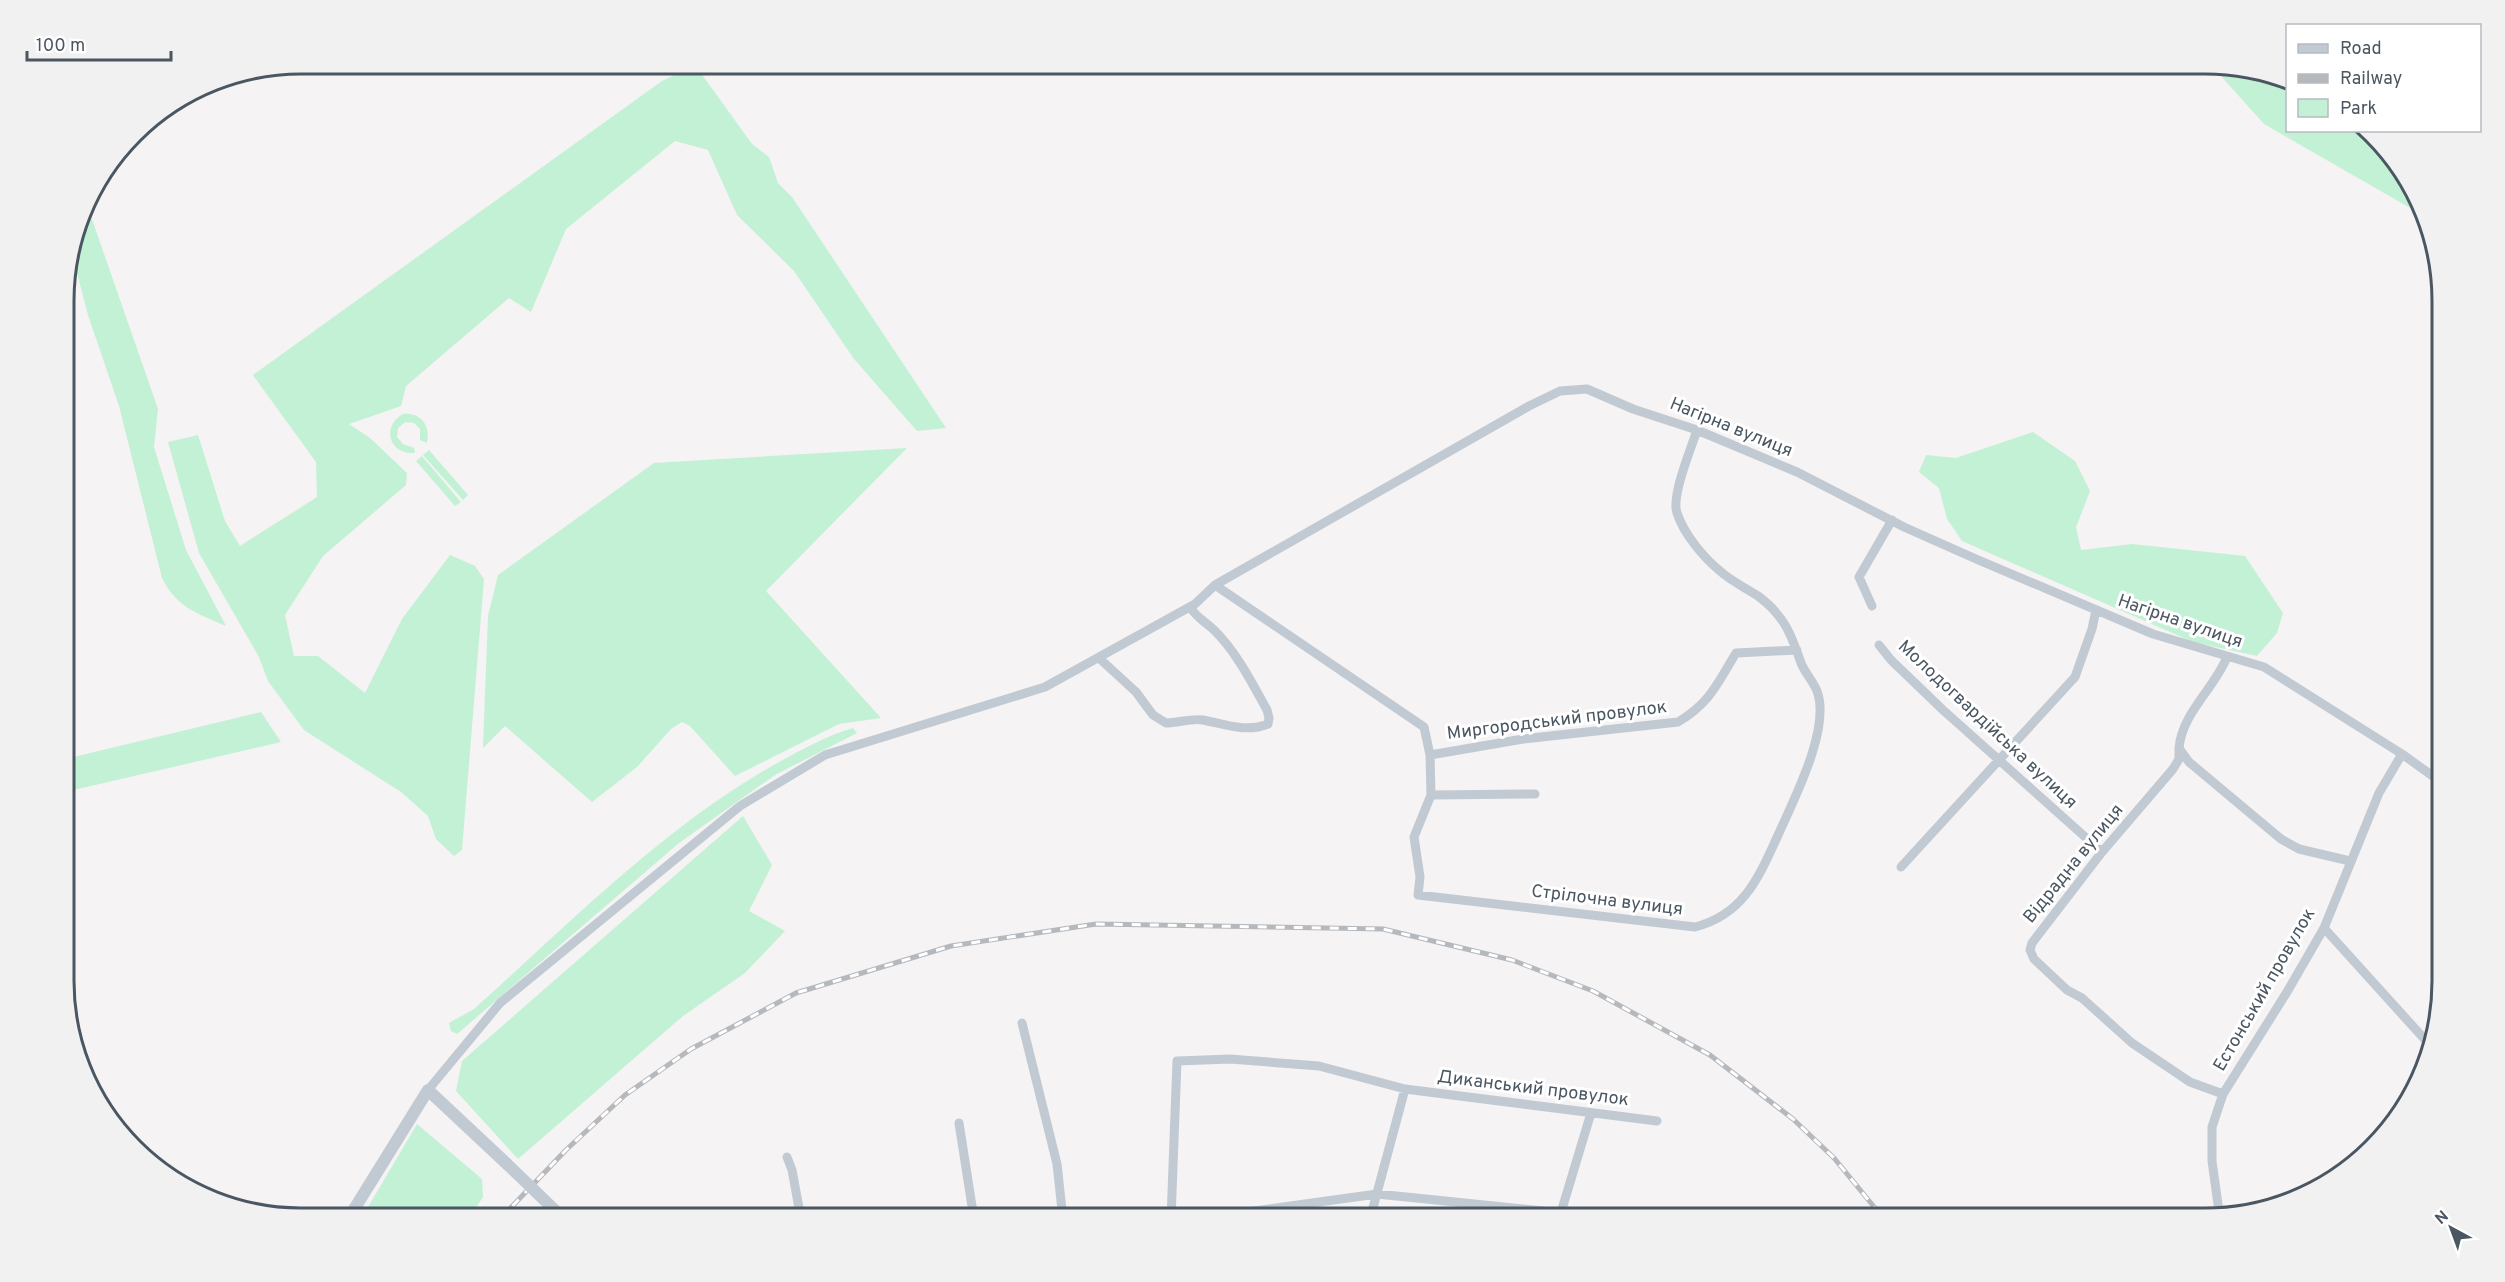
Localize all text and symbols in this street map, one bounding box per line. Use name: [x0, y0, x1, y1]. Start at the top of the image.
scale bar: [27, 24, 171, 62]
legend: [2286, 24, 2481, 132]
text: 100 m: [36, 35, 85, 58]
text: Road: [2340, 38, 2382, 61]
text: Railway: [2340, 68, 2402, 91]
text: Park: [2340, 98, 2377, 121]
street label: Нагірна вулиця: [1666, 393, 1796, 463]
street label: Нагірна вулиця: [2114, 590, 2246, 654]
street label: Молодогвардійська вулиця: [1892, 636, 2082, 814]
street label: Миргородський провулок: [1446, 696, 1668, 746]
street label: Відрадна вулиця: [2019, 800, 2129, 928]
street label: Стрілочна вулиця: [1530, 880, 1684, 922]
street label: Естонський провулок: [2209, 904, 2321, 1076]
street label: Диканський провулок: [1436, 1066, 1630, 1112]
north arrow: [2421, 1198, 2481, 1258]
text: N: [2432, 1207, 2453, 1230]

